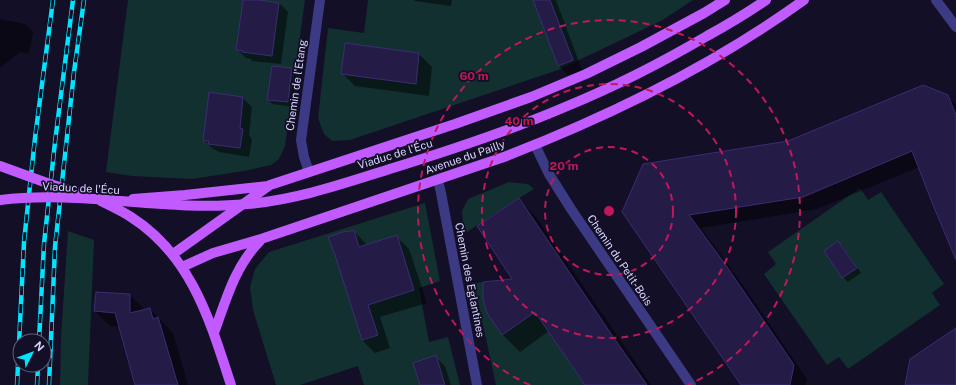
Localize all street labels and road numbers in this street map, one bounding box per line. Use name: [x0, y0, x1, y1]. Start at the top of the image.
street label: Chemin de l'Etang: [284, 38, 308, 132]
street label: Viaduc de l'Écu: [356, 136, 434, 171]
street label: Avenue du Pailly: [423, 138, 507, 176]
street label: Viaduc de l'Écu: [42, 179, 120, 196]
street label: Chemin du Petit-Bois: [585, 212, 655, 308]
street label: Chemin des Eglantines: [453, 222, 487, 339]

